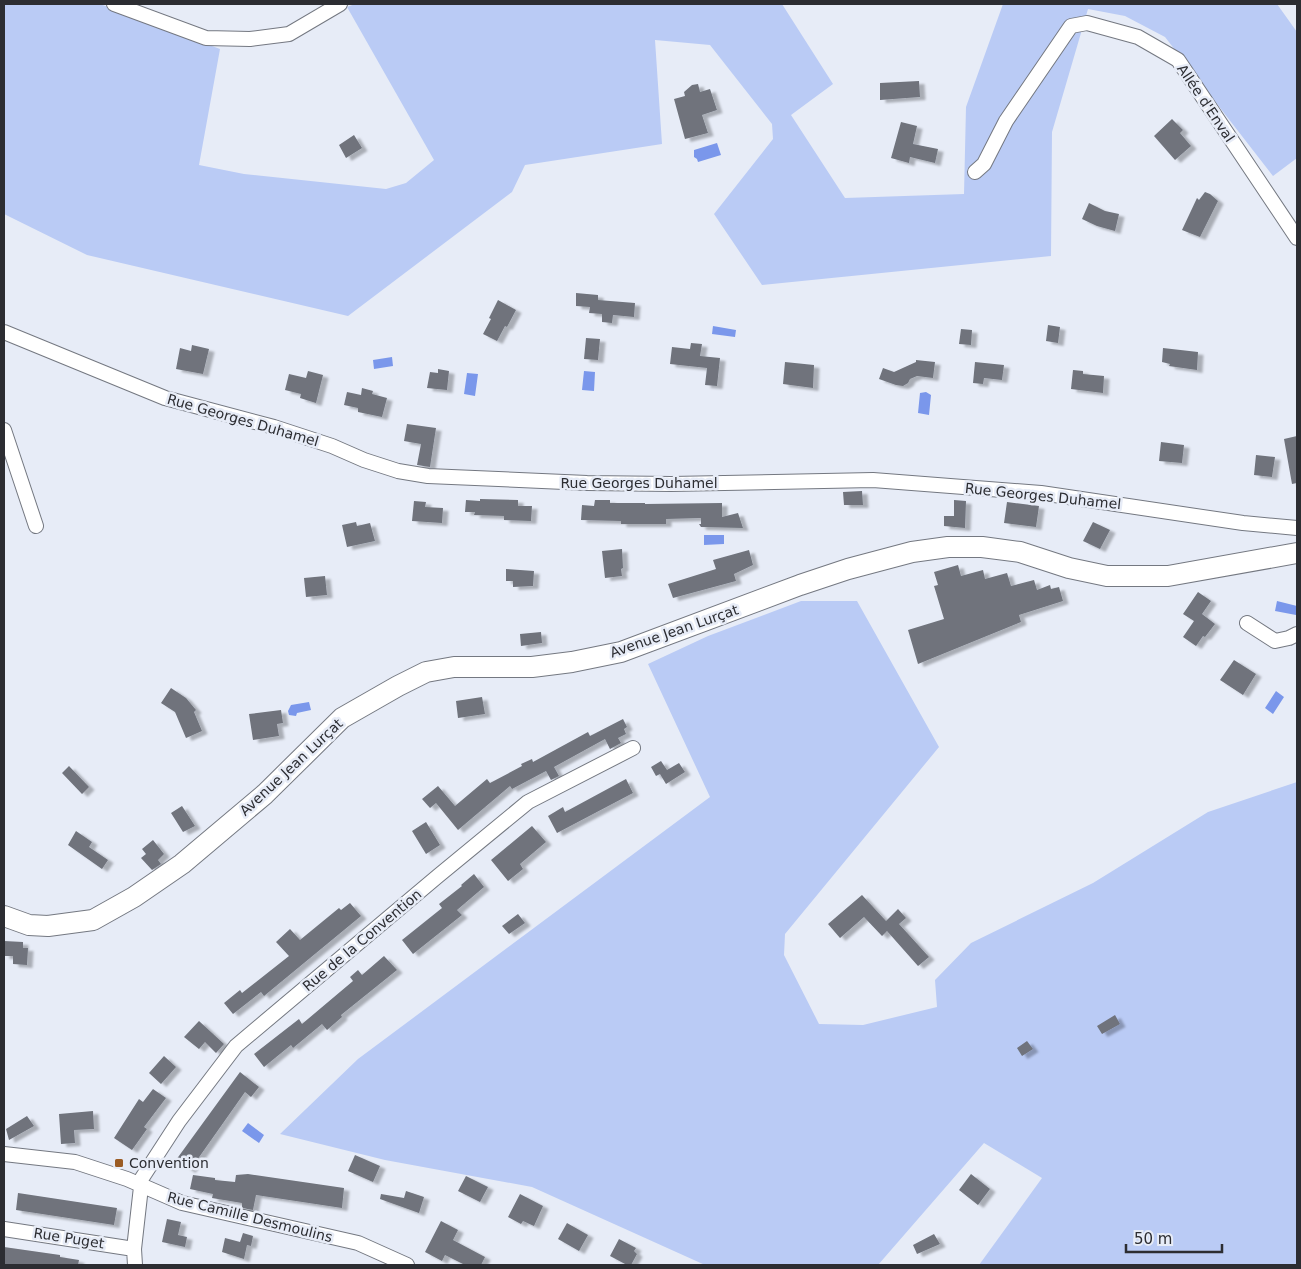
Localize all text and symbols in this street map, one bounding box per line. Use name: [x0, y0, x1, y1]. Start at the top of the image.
street label: Allée d'Enval: [1174, 61, 1238, 145]
street label: Rue Georges Duhamel: [165, 391, 321, 449]
street label: Rue Georges Duhamel: [560, 475, 718, 491]
street label: Rue Georges Duhamel: [964, 480, 1122, 512]
street label: Avenue Jean Lurçat: [608, 601, 741, 660]
street label: Avenue Jean Lurçat: [236, 715, 346, 819]
street label: Rue de la Convention: [300, 886, 424, 994]
place label: Convention: [129, 1155, 209, 1171]
marker: Convention: [113, 1157, 125, 1169]
street label: Rue Camille Desmoulins: [166, 1189, 334, 1245]
scale bar: [1126, 1222, 1222, 1254]
street label: Rue Puget: [33, 1225, 106, 1252]
text: 50 m: [1134, 1230, 1172, 1248]

